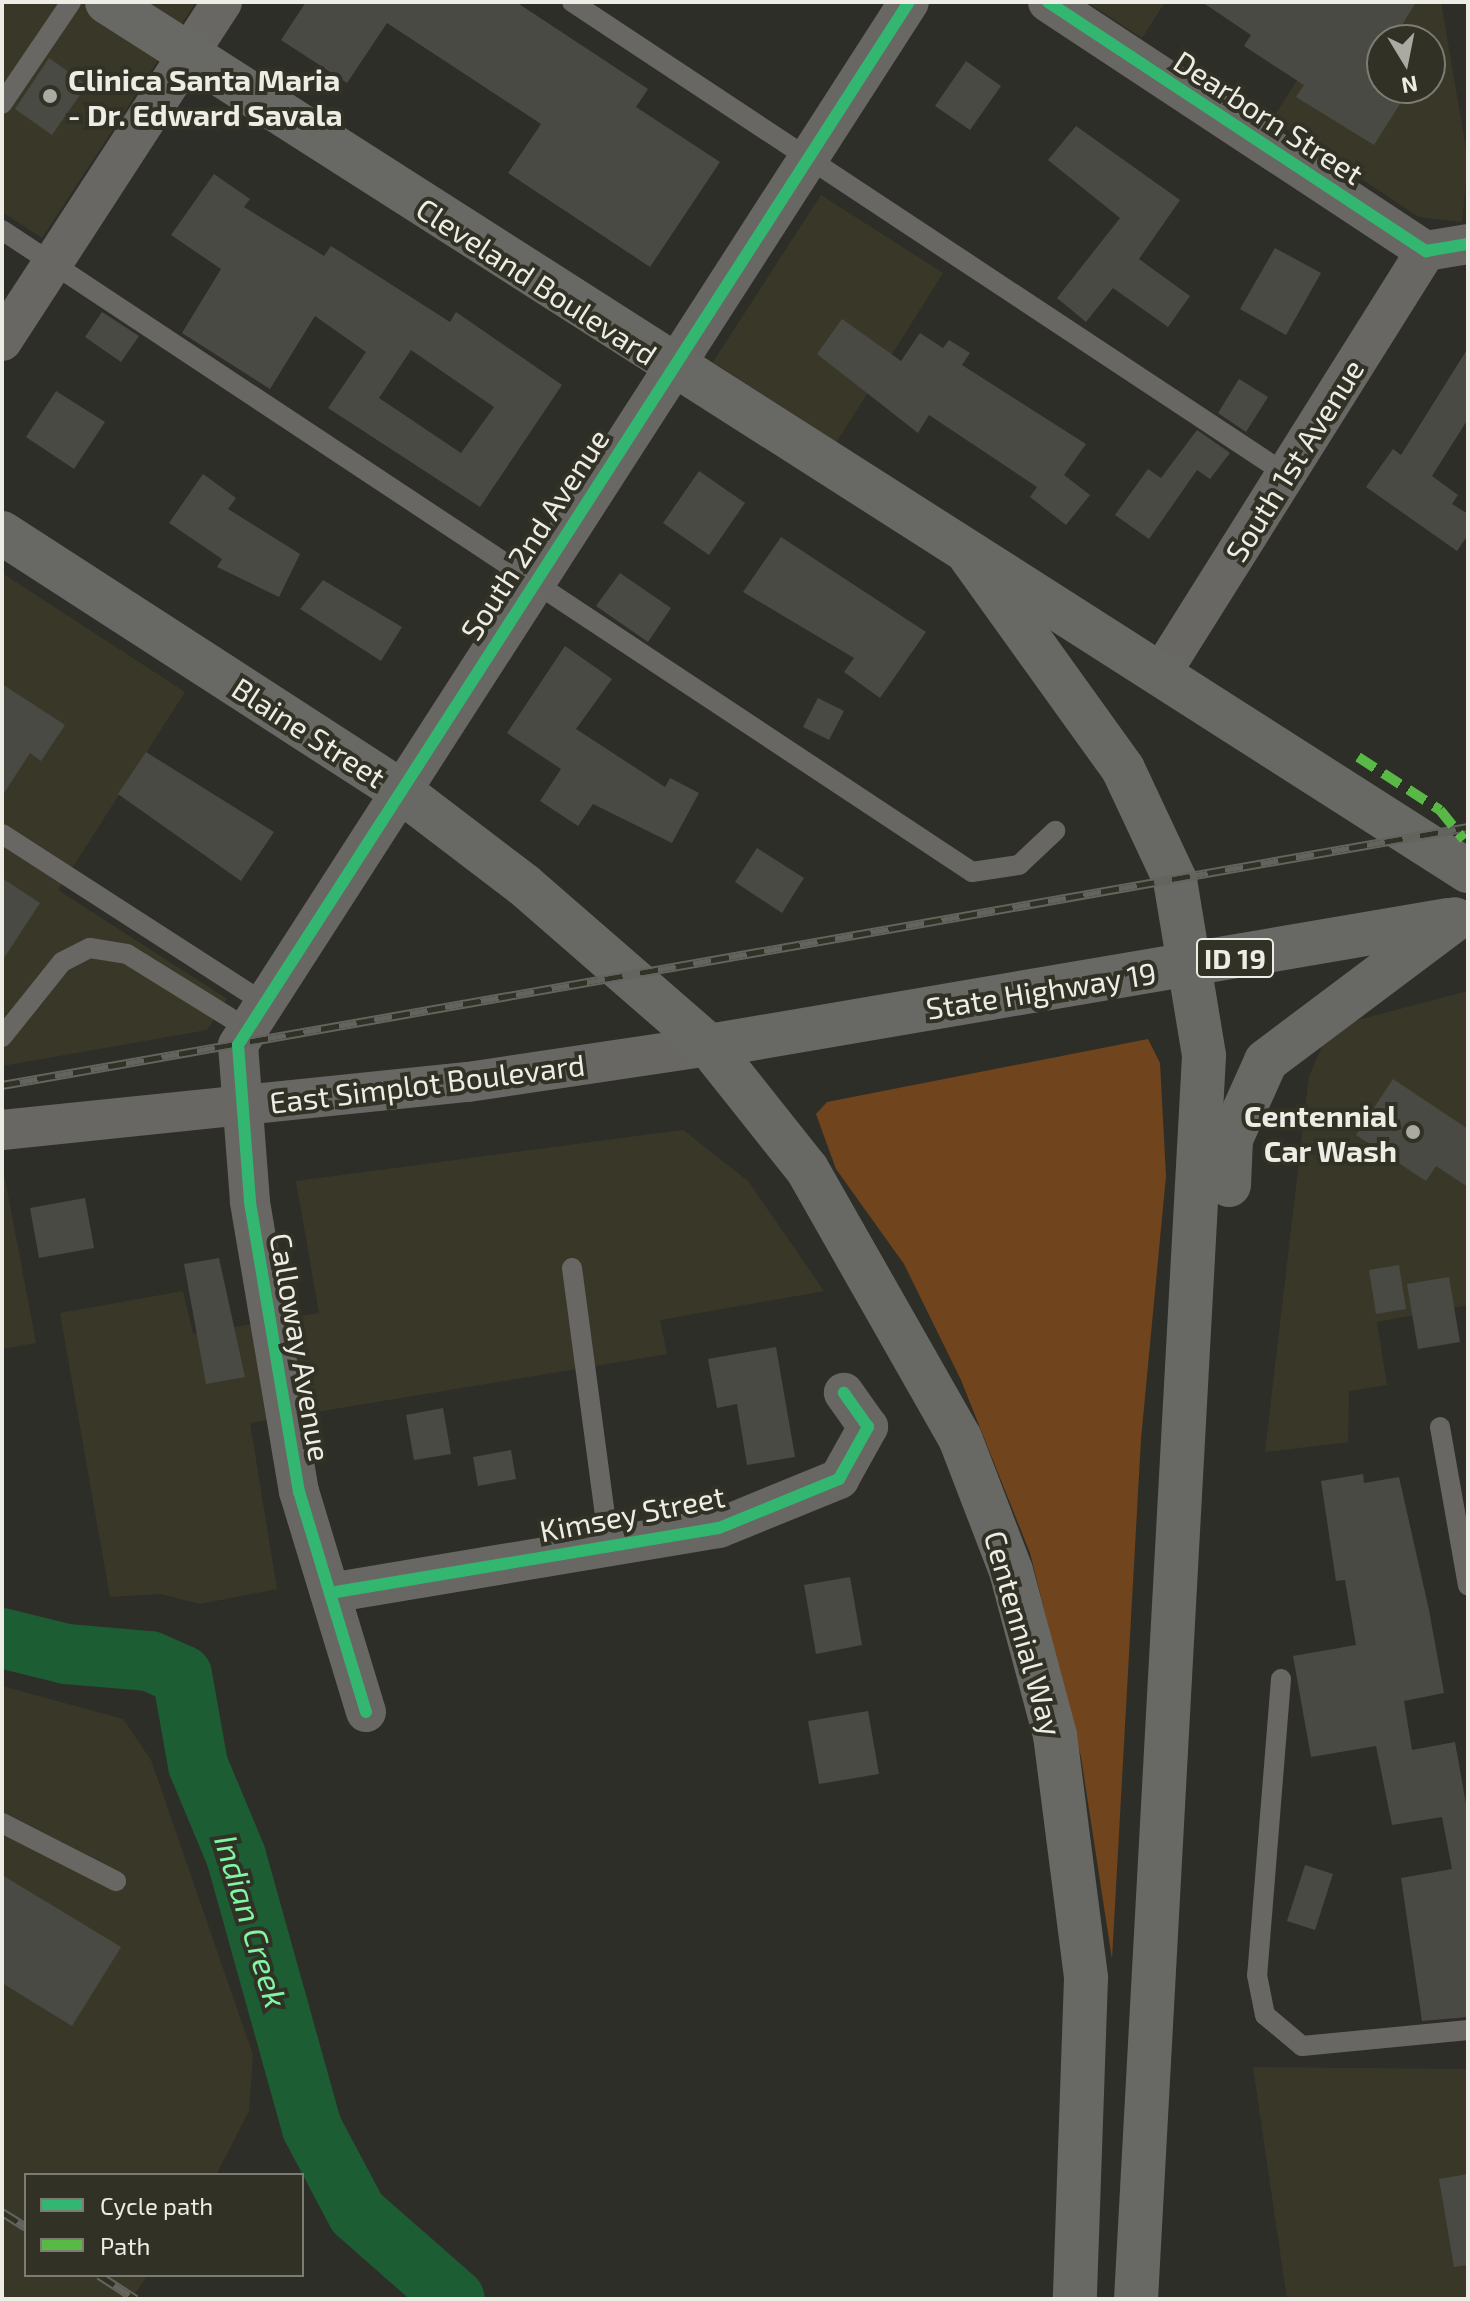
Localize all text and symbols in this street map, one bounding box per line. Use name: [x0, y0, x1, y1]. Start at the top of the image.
north arrow: [1366, 24, 1446, 104]
street label: Dearborn Street: [1168, 42, 1370, 192]
place label: Clinica Santa Maria - Dr. Edward Savala: [68, 61, 343, 132]
text: N: [1400, 71, 1420, 100]
marker: Clinica Santa Maria - Dr. Edward Savala: [39, 85, 61, 107]
street label: Cleveland Boulevard: [410, 190, 664, 372]
street label: South 1st Avenue: [1217, 352, 1371, 568]
street label: South 2nd Avenue: [452, 421, 616, 647]
street label: Blaine Street: [226, 669, 392, 795]
road number: ID 19: [1195, 934, 1275, 982]
street label: State Highway 19: [923, 954, 1159, 1026]
street label: East Simplot Boulevard: [267, 1046, 587, 1120]
place label: Centennial Car Wash: [1244, 1097, 1397, 1168]
marker: Centennial Car Wash: [1404, 1123, 1422, 1141]
street label: Calloway Avenue: [263, 1229, 339, 1465]
street label: Kimsey Street: [536, 1477, 728, 1549]
street label: Centennial Way: [977, 1526, 1071, 1740]
water label: Indian Creek: [208, 1830, 296, 2012]
legend: [24, 2173, 304, 2277]
text: Cycle path: [100, 2191, 213, 2220]
text: Path: [100, 2231, 150, 2260]

